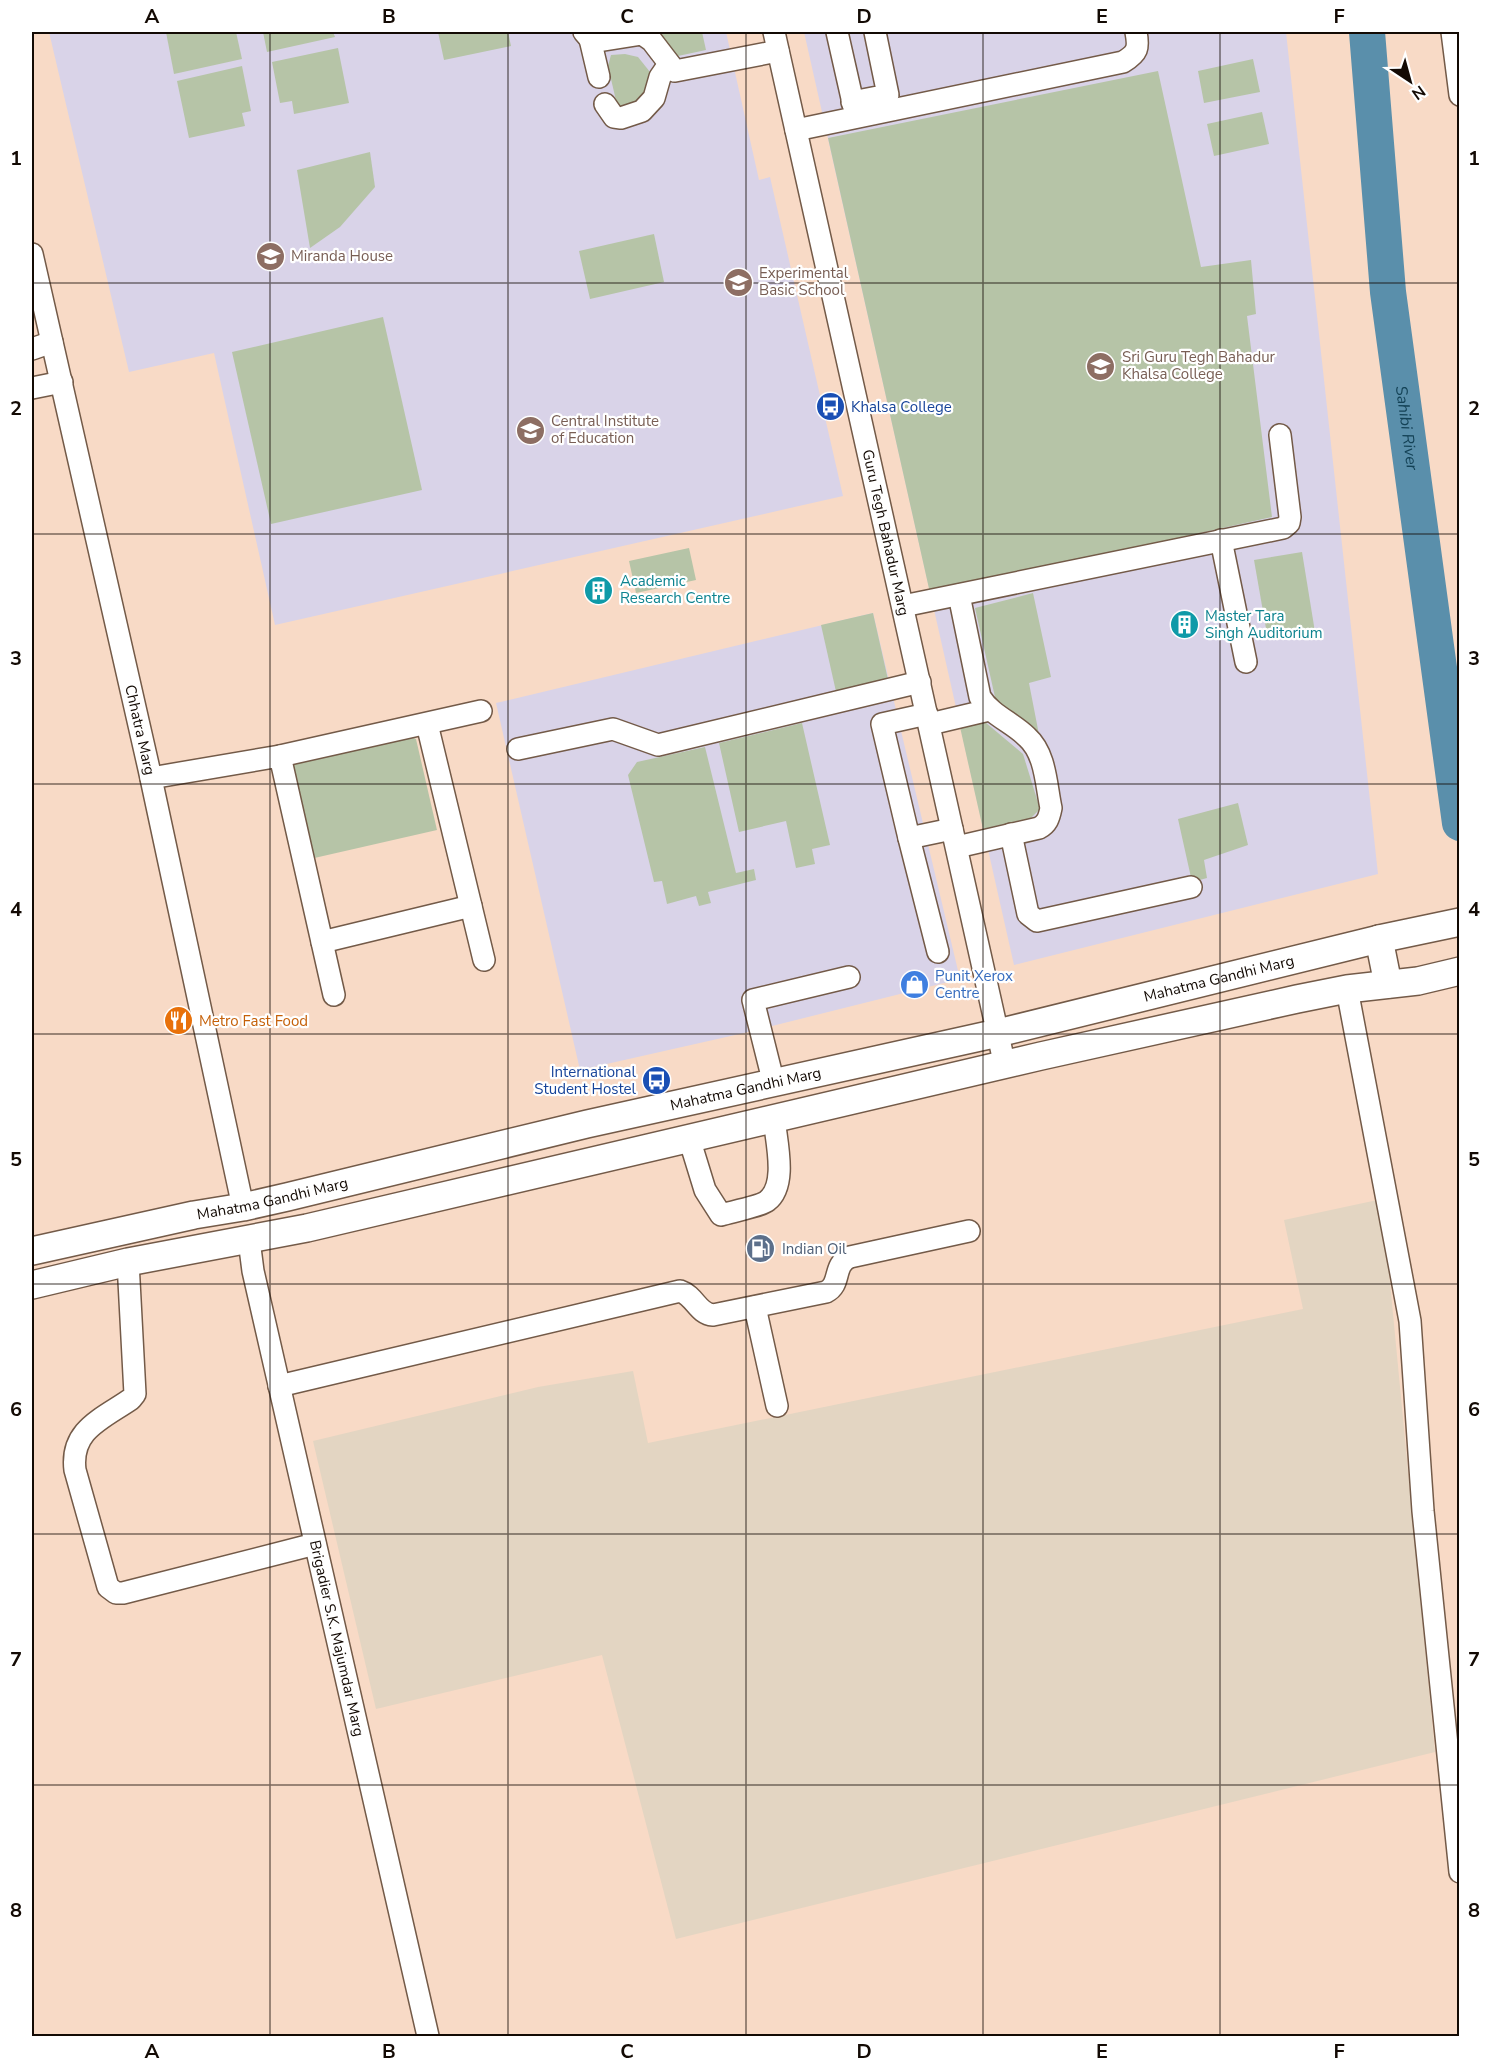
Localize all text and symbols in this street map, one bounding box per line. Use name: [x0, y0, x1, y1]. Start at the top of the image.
text: A: [145, 3, 160, 30]
text: B: [382, 3, 396, 30]
text: C: [620, 3, 634, 30]
text: D: [856, 3, 872, 30]
text: E: [1096, 3, 1108, 30]
text: F: [1333, 3, 1345, 30]
north arrow: [1380, 51, 1440, 111]
text: N: [1407, 80, 1430, 105]
text: 1: [10, 145, 22, 172]
text: 1: [1468, 145, 1480, 172]
school or university icon: Miranda House: [254, 240, 286, 272]
place label: Miranda House: [291, 246, 393, 266]
place label: Experimental Basic School: [759, 263, 849, 300]
school or university icon: Experimental Basic School: [722, 266, 754, 298]
place label: Sri Guru Tegh Bahadur Khalsa College: [1122, 347, 1276, 384]
school or university icon: Sri Guru Tegh Bahadur Khalsa College: [1085, 350, 1117, 382]
water label: Sahibi River: [1390, 384, 1423, 473]
bus stop icon: Khalsa College: [814, 391, 846, 423]
text: 2: [10, 395, 22, 422]
text: 2: [1468, 395, 1480, 422]
place label: Khalsa College: [851, 397, 952, 417]
place label: Central Institute of Education: [551, 411, 659, 448]
school or university icon: Central Institute of Education: [514, 414, 546, 446]
street label: Guru Tegh Bahadur Marg: [858, 448, 914, 618]
place label: Academic Research Centre: [620, 571, 730, 608]
building icon: Academic Research Centre: [583, 574, 615, 606]
place label: Master Tara Singh Auditorium: [1205, 606, 1323, 643]
building icon: Master Tara Singh Auditorium: [1168, 609, 1200, 641]
text: 3: [10, 645, 22, 672]
text: 3: [1468, 645, 1480, 672]
street label: Chhatra Marg: [120, 683, 160, 777]
text: 4: [10, 896, 22, 923]
text: 4: [1468, 896, 1480, 923]
street label: Mahatma Gandhi Marg: [1142, 950, 1296, 1007]
place label: Punit Xerox Centre: [935, 966, 1013, 1003]
shop icon: Punit Xerox Centre: [898, 969, 930, 1001]
restaurant icon: Metro Fast Food: [162, 1005, 194, 1037]
place label: Metro Fast Food: [199, 1011, 308, 1031]
place label: International Student Hostel: [534, 1062, 637, 1099]
street label: Mahatma Gandhi Marg: [668, 1062, 823, 1115]
bus stop icon: International Student Hostel: [641, 1065, 673, 1097]
text: 5: [10, 1146, 22, 1173]
text: 5: [1468, 1146, 1480, 1173]
street label: Mahatma Gandhi Marg: [195, 1173, 350, 1224]
fuel station icon: Indian Oil: [745, 1233, 777, 1265]
place label: Indian Oil: [782, 1239, 847, 1259]
text: 6: [10, 1396, 22, 1423]
text: 6: [1468, 1396, 1480, 1423]
street label: Brigadier S.K. Majumdar Marg: [305, 1538, 369, 1738]
text: 7: [10, 1646, 22, 1673]
text: 7: [1468, 1646, 1480, 1673]
text: 8: [10, 1897, 22, 1924]
text: 8: [1468, 1897, 1480, 1924]
text: A: [145, 2038, 160, 2065]
text: B: [382, 2038, 396, 2065]
text: C: [620, 2038, 634, 2065]
text: D: [856, 2038, 872, 2065]
text: E: [1096, 2038, 1108, 2065]
text: F: [1333, 2038, 1345, 2065]

